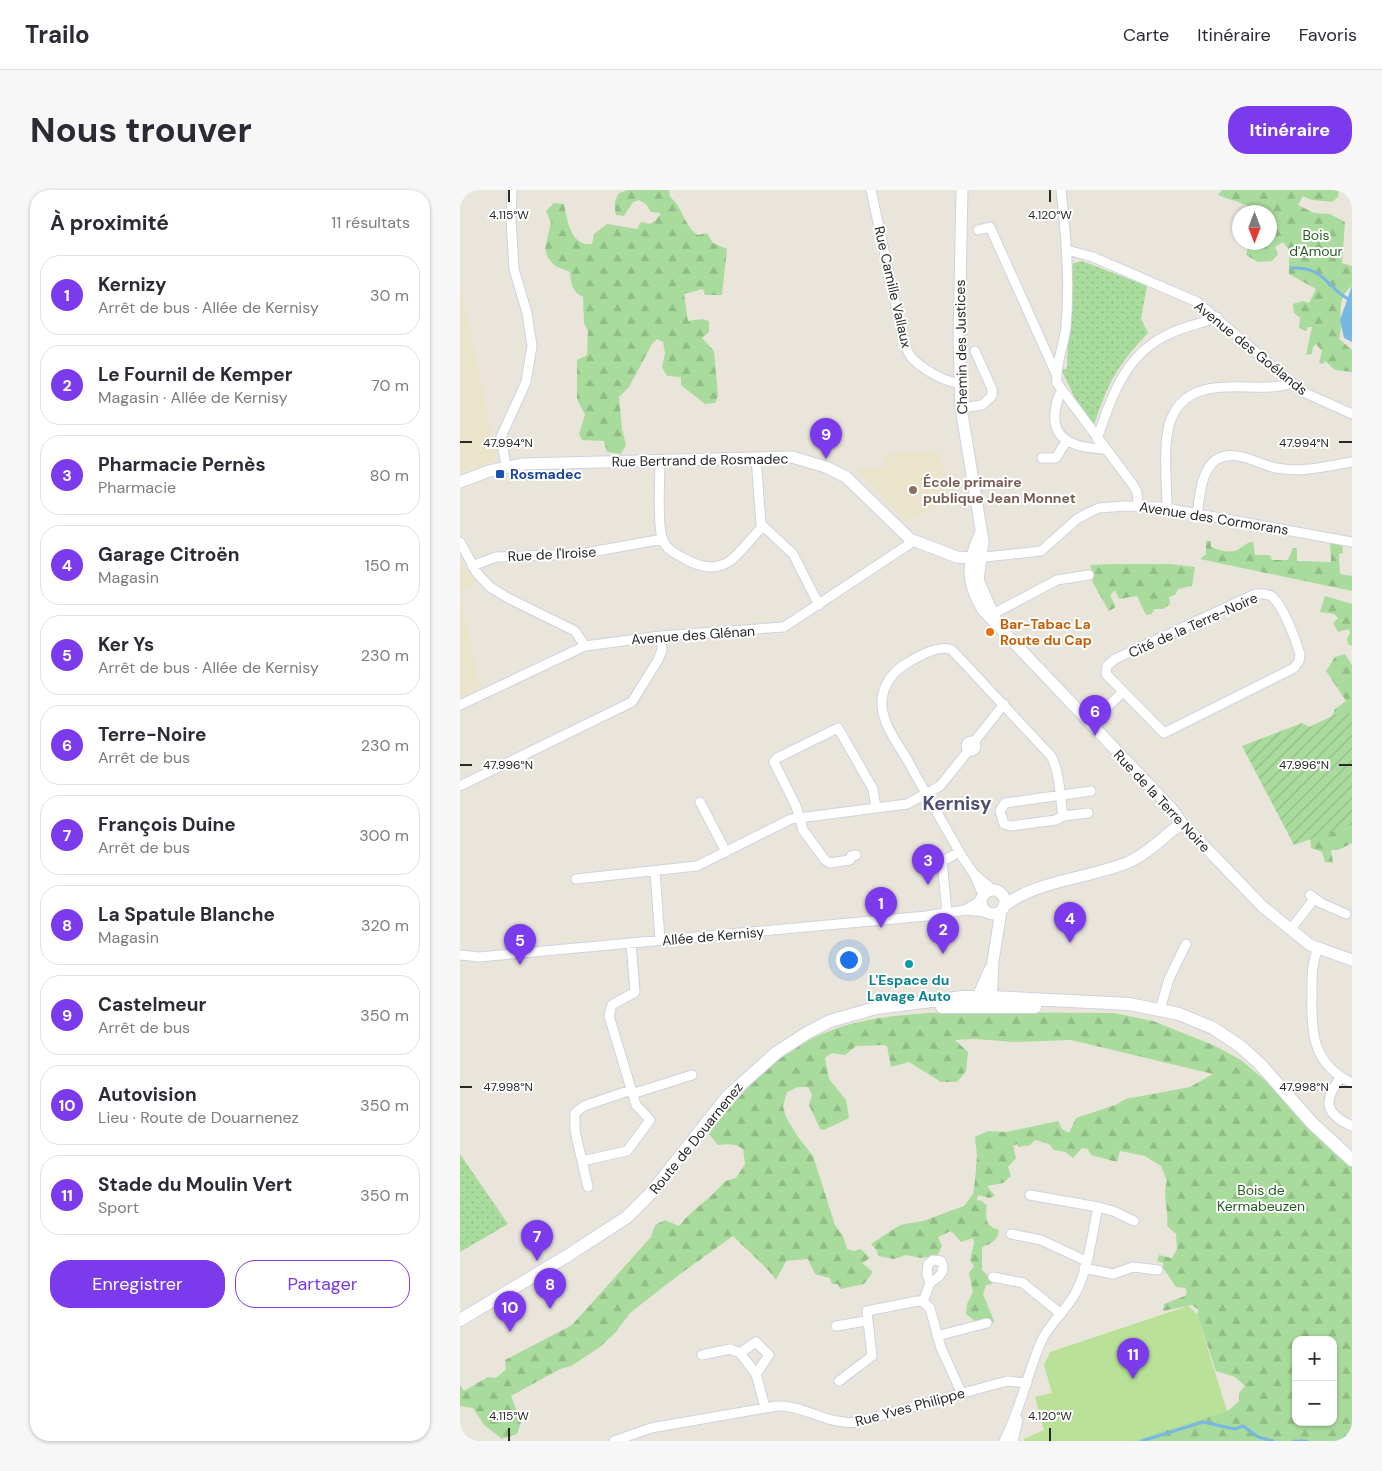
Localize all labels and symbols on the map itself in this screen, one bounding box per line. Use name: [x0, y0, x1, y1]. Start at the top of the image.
north arrow: [1232, 205, 1277, 250]
text: 4.115°W: [489, 207, 529, 223]
text: 4.120°W: [1028, 207, 1072, 223]
street label: Rue Camille Vallaux: [870, 224, 916, 350]
park label: Bois d'Amour: [1289, 226, 1343, 260]
street label: Chemin des Justices: [951, 279, 971, 415]
street label: Avenue des Goélands: [1191, 297, 1311, 399]
pin: 9: [810, 418, 842, 459]
text: 47.994°N: [483, 435, 533, 451]
text: 47.994°N: [1279, 435, 1329, 451]
street label: Rue Bertrand de Rosmadec: [611, 449, 789, 471]
place label: Rosmadec: [510, 465, 582, 483]
marker: Rosmadec: [494, 468, 506, 480]
place label: École primaire publique Jean Monnet: [923, 473, 1076, 507]
marker: École primaire publique Jean Monnet: [907, 484, 919, 496]
street label: Avenue des Cormorans: [1138, 497, 1290, 539]
street label: Rue de l'Iroise: [507, 543, 597, 565]
street label: Cité de la Terre-Noire: [1126, 588, 1260, 662]
place label: Bar-Tabac La Route du Cap: [1000, 615, 1092, 649]
street label: Avenue des Glénan: [630, 622, 756, 648]
marker: Bar-Tabac La Route du Cap: [984, 626, 996, 638]
pin: 6: [1079, 695, 1111, 736]
street label: Rue de la Terre Noire: [1110, 746, 1214, 856]
text: 47.996°N: [483, 757, 533, 773]
text: 47.996°N: [1279, 757, 1329, 773]
district label: Kernisy: [923, 791, 992, 816]
pin: 3: [912, 844, 944, 885]
pin: 1: [865, 887, 897, 928]
pin: 4: [1054, 902, 1086, 943]
pin: 2: [927, 913, 959, 954]
street label: Allée de Kernisy: [661, 923, 765, 949]
pin: 5: [504, 924, 536, 965]
your location: [836, 947, 862, 973]
marker: L'Espace du Lavage Auto: [903, 958, 915, 970]
place label: L'Espace du Lavage Auto: [867, 971, 951, 1005]
street label: Route de Douarnenez: [645, 1078, 747, 1198]
text: 47.998°N: [483, 1079, 533, 1095]
text: 47.998°N: [1279, 1079, 1329, 1095]
park label: Bois de Kermabeuzen: [1217, 1181, 1305, 1215]
pin: 7: [521, 1220, 553, 1261]
pin: 8: [534, 1268, 566, 1309]
pin: 10: [494, 1291, 526, 1332]
pin: 11: [1117, 1338, 1149, 1379]
street label: Rue Yves Philippe: [853, 1384, 967, 1430]
text: 4.115°W: [489, 1408, 529, 1424]
text: 4.120°W: [1028, 1408, 1072, 1424]

